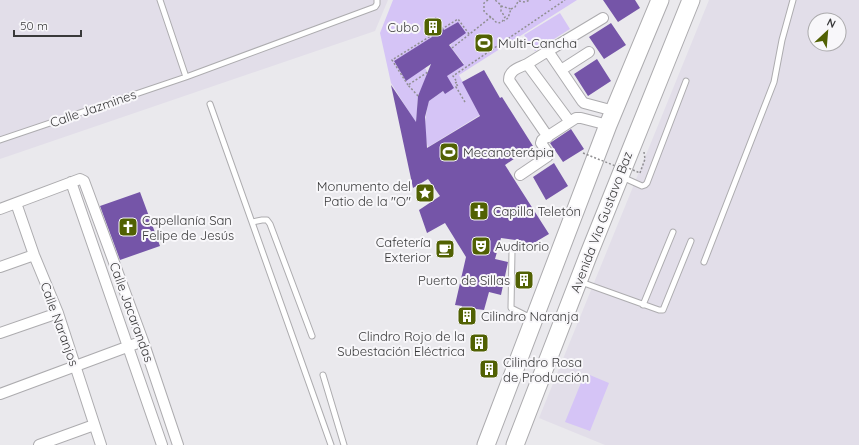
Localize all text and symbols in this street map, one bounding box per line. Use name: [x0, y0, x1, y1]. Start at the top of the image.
scale bar: [14, 12, 81, 38]
north arrow: [807, 12, 847, 52]
text: N: [825, 15, 838, 31]
building icon: Cubo: [422, 16, 444, 38]
text: 50 m: [20, 18, 48, 33]
place label: Cubo: [387, 19, 419, 35]
sports icon: Multi-Cancha: [473, 32, 495, 54]
place label: Multi-Cancha: [498, 35, 577, 51]
street label: Calle Jazmines: [48, 86, 138, 130]
sports icon: Mecanoterápia: [438, 141, 460, 163]
place label: Mecanoterápia: [463, 144, 554, 160]
street label: Avenida Via Gustavo Baz: [567, 149, 635, 295]
place label: Monumento del Patio de la "O": [317, 178, 411, 209]
place icon: Monumento del Patio de la "O": [414, 182, 436, 204]
church icon: Capilla Teletón: [468, 200, 490, 222]
place label: Capilla Teletón: [493, 203, 581, 219]
place label: Capellanía San Felipe de Jesús: [142, 212, 234, 243]
church icon: Capellanía San Felipe de Jesús: [117, 216, 139, 238]
place label: Cafetería Exterior: [376, 234, 431, 265]
theatre icon: Auditorio: [470, 235, 492, 257]
cafe icon: Cafetería Exterior: [434, 238, 456, 260]
place label: Auditorio: [495, 238, 549, 254]
street label: Calle Jacarandas: [107, 260, 157, 364]
building icon: Puerto de Sillas: [513, 269, 535, 291]
place label: Puerto de Sillas: [418, 272, 510, 288]
street label: Calle Naranjos: [37, 280, 83, 368]
building icon: Cilindro Naranja: [456, 305, 478, 327]
place label: Cilindro Naranja: [481, 308, 579, 324]
place label: Clindro Rojo de la Subestación Eléctrica: [337, 328, 465, 359]
building icon: Clindro Rojo de la Subestación Eléctrica: [468, 332, 490, 354]
place label: Cilindro Rosa de Producción: [503, 354, 589, 385]
building icon: Cilindro Rosa de Producción: [478, 358, 500, 380]

